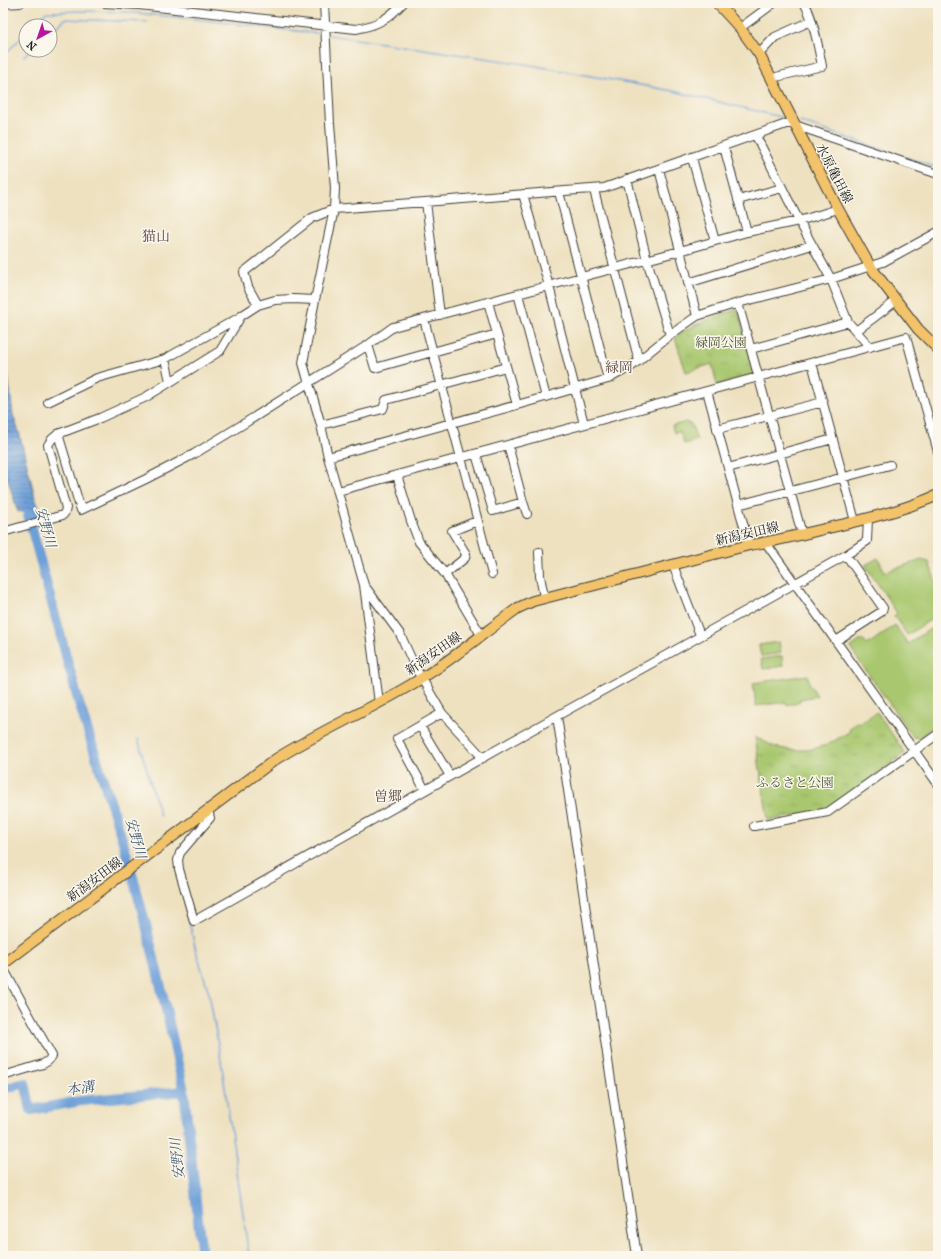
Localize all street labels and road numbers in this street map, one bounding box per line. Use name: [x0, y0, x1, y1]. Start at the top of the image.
street label: 水原亀田線: [813, 141, 856, 206]
street label: 新潟安田線: [714, 519, 780, 548]
street label: 新潟安田線: [402, 629, 464, 678]
street label: 新潟安田線: [64, 854, 125, 905]

